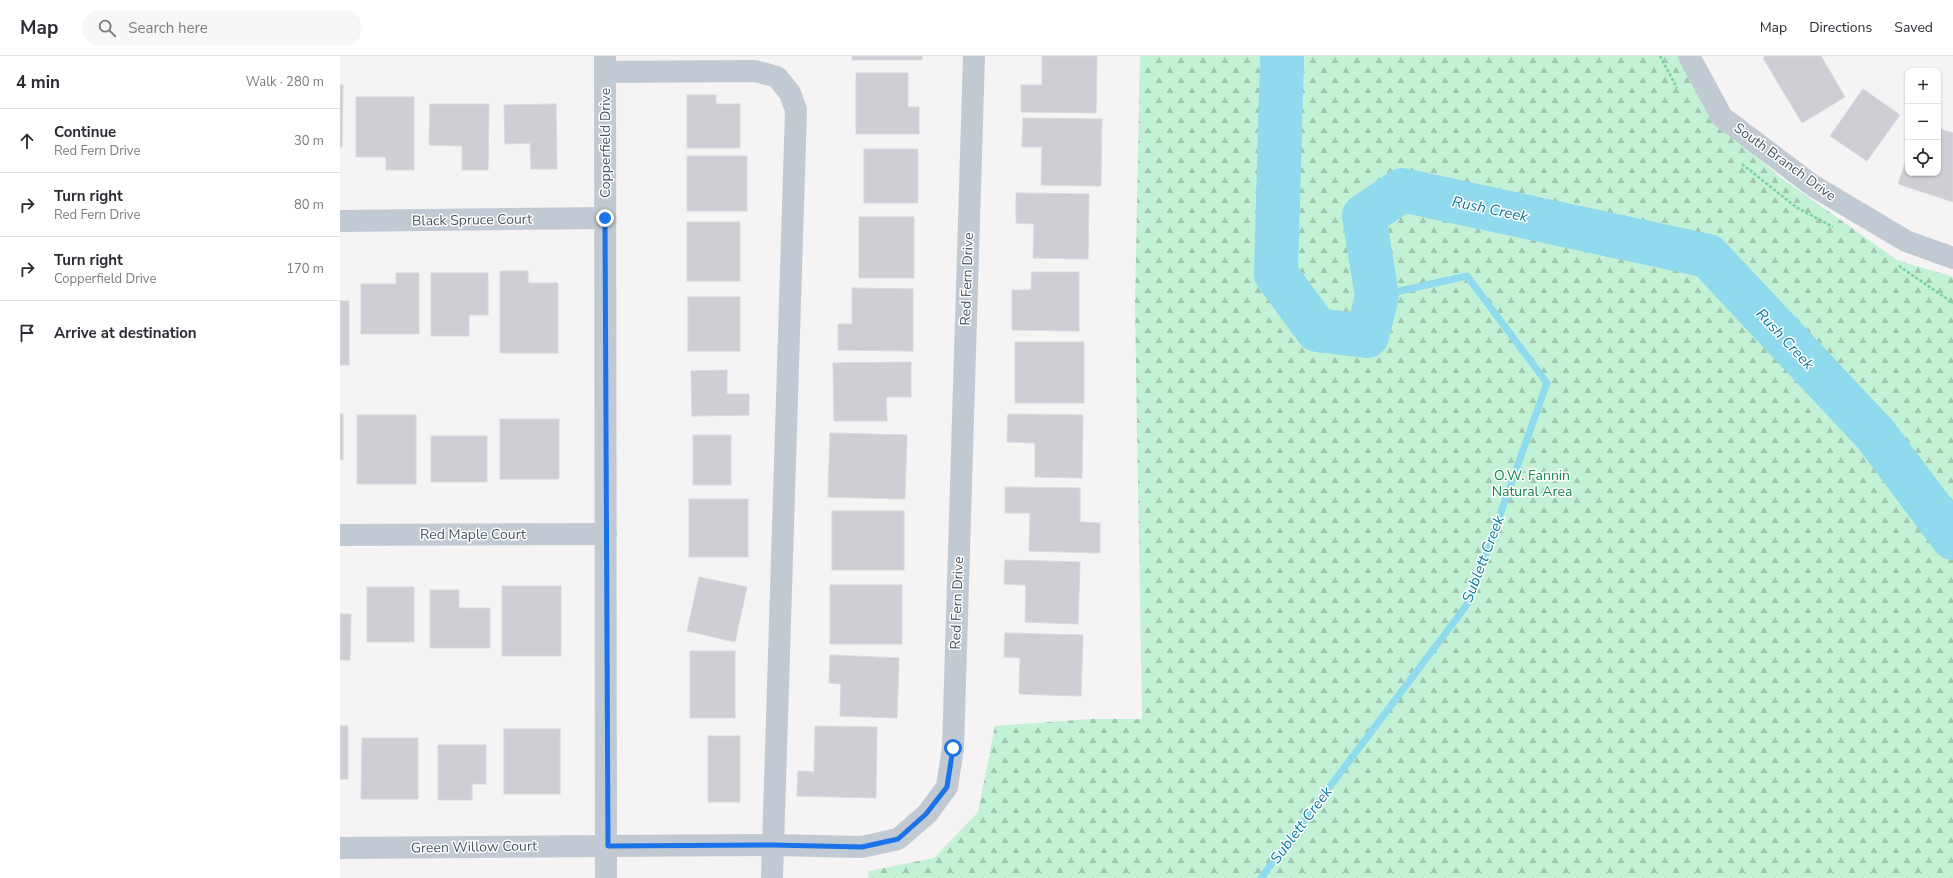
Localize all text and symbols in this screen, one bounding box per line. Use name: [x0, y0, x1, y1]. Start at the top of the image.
search box: [82, 10, 362, 46]
text: Map: [20, 15, 58, 41]
icon: search: [96, 17, 118, 39]
text: Search here: [128, 18, 208, 38]
text: Map: [1760, 18, 1787, 37]
text: Directions: [1809, 18, 1872, 37]
text: Saved: [1894, 18, 1933, 37]
map controls: [1905, 68, 1941, 176]
button: +: [1905, 68, 1941, 104]
text: 4 min: [16, 71, 60, 94]
text: Walk · 280 m: [246, 73, 324, 91]
street label: Copperfield Drive: [596, 88, 615, 198]
button: −: [1905, 104, 1941, 140]
street label: South Branch Drive: [1730, 119, 1840, 205]
text: Continue: [54, 122, 116, 142]
icon: ahead: [16, 130, 38, 152]
text: 30 m: [294, 132, 324, 150]
button: locate: [1905, 140, 1941, 176]
text: Red Fern Drive: [54, 142, 140, 160]
text: Turn right: [54, 186, 123, 206]
water label: Rush Creek: [1450, 191, 1530, 227]
icon: right: [16, 194, 38, 216]
text: 80 m: [294, 196, 324, 214]
text: Red Fern Drive: [54, 206, 140, 224]
street label: Black Spruce Court: [412, 209, 532, 231]
route end: [596, 209, 614, 227]
street label: Red Fern Drive: [956, 232, 978, 326]
text: Turn right: [54, 250, 123, 270]
icon: right: [16, 258, 38, 280]
text: 170 m: [286, 260, 324, 278]
text: Copperfield Drive: [54, 270, 156, 288]
water label: Rush Creek: [1751, 304, 1819, 374]
icon: arrive: [16, 322, 38, 344]
text: Arrive at destination: [54, 323, 197, 343]
park label: O.W. Fannin Natural Area: [1492, 466, 1572, 501]
water label: Sublett Creek: [1457, 512, 1509, 605]
street label: Red Maple Court: [420, 525, 526, 544]
street label: Red Fern Drive: [946, 556, 968, 650]
route start: [944, 739, 962, 757]
water label: Sublett Creek: [1265, 782, 1337, 868]
street label: Green Willow Court: [411, 836, 537, 858]

